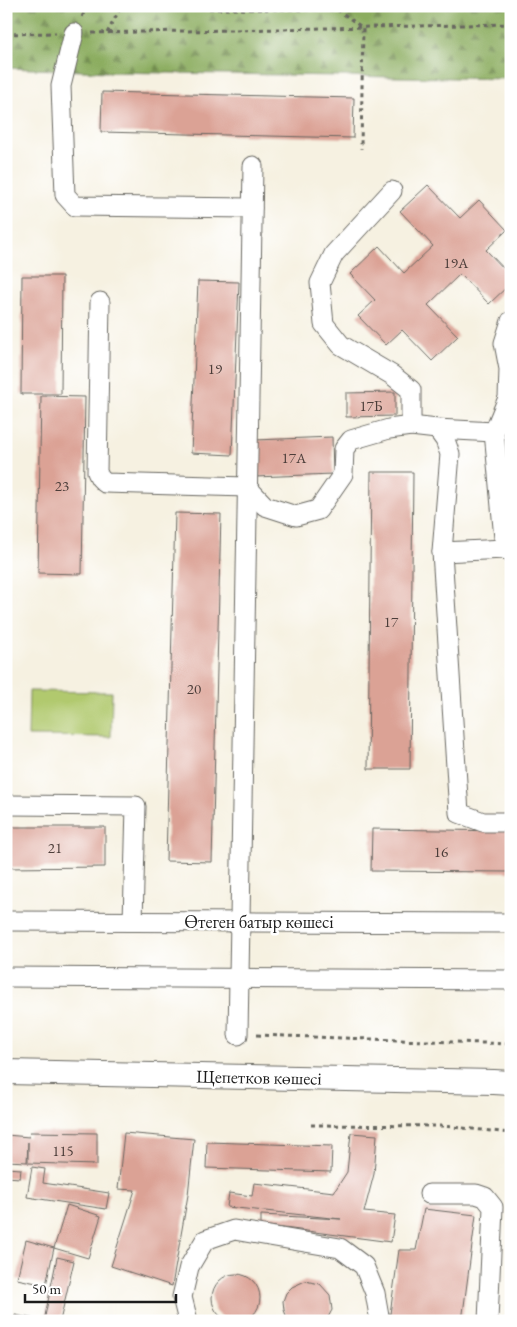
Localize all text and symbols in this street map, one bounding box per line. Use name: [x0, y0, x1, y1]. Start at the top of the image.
house number: 19А: [444, 253, 469, 272]
house number: 19: [208, 359, 222, 378]
house number: 17Б: [359, 396, 383, 415]
house number: 17А: [282, 448, 307, 467]
house number: 23: [55, 476, 69, 495]
house number: 17: [384, 612, 399, 631]
house number: 20: [187, 679, 201, 698]
house number: 21: [48, 838, 62, 857]
house number: 16: [434, 842, 448, 861]
street label: Өтеген батыр көшесі: [184, 910, 334, 933]
street label: Щепетков көшесі: [196, 1064, 323, 1090]
house number: 115: [52, 1141, 74, 1160]
scale bar: [25, 1272, 176, 1304]
text: 50 m: [32, 1279, 61, 1298]

